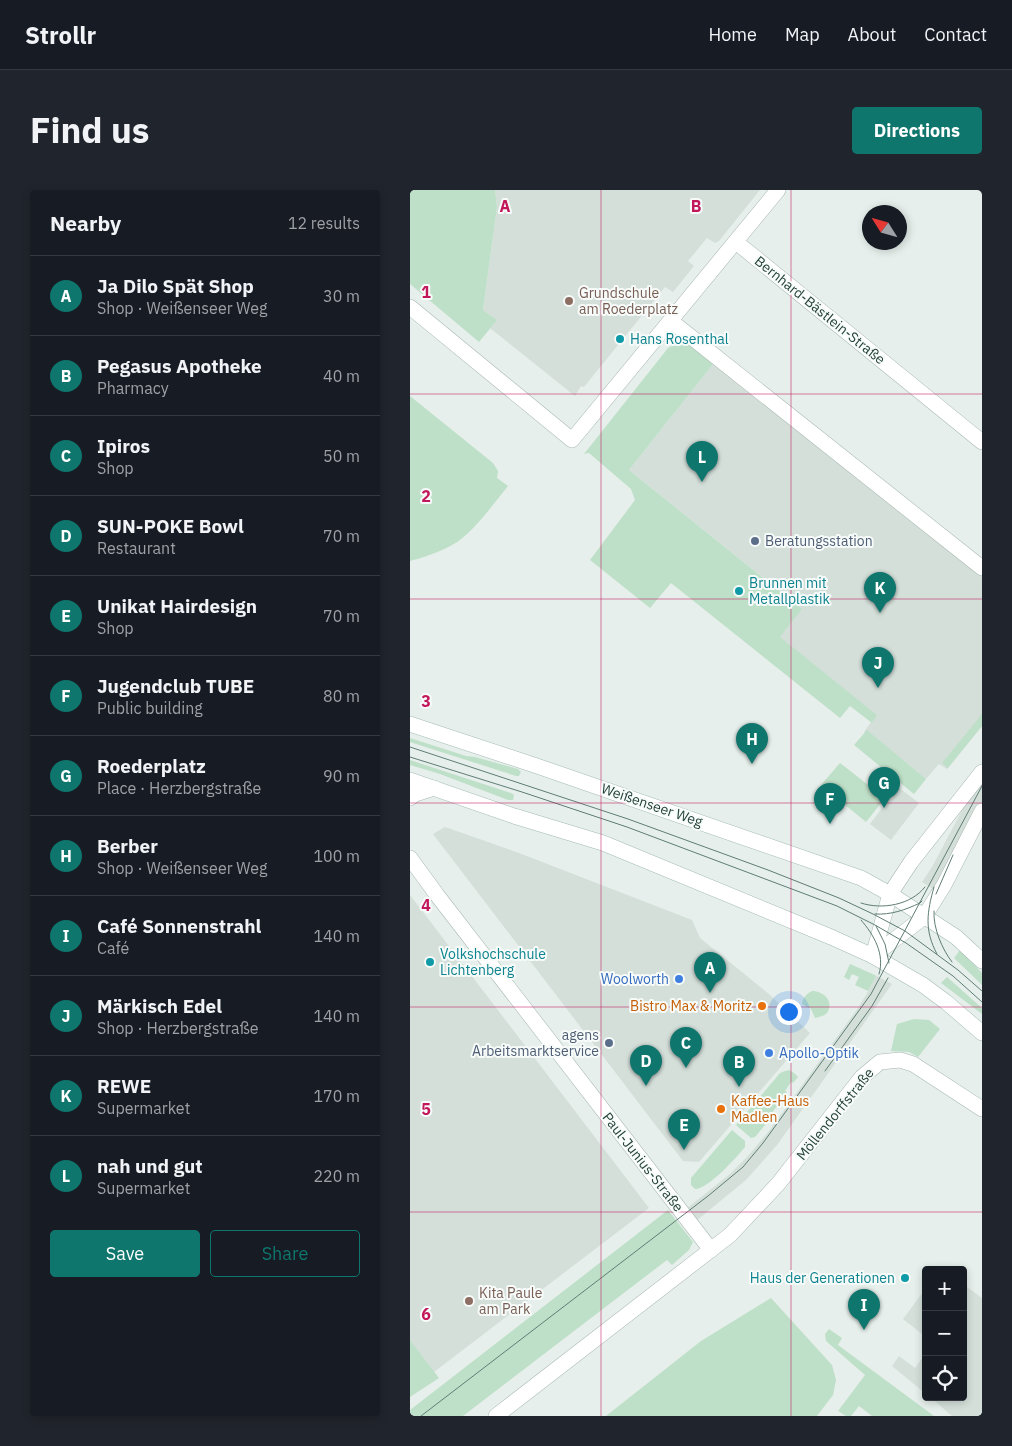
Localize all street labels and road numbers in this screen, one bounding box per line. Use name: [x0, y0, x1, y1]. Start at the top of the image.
street label: Bernhard-Bästlein-Straße: [751, 252, 889, 368]
street label: Weißenseer Weg: [599, 779, 706, 831]
street label: Möllendorffstraße: [792, 1064, 878, 1164]
street label: Paul-Junius-Straße: [599, 1109, 688, 1216]

